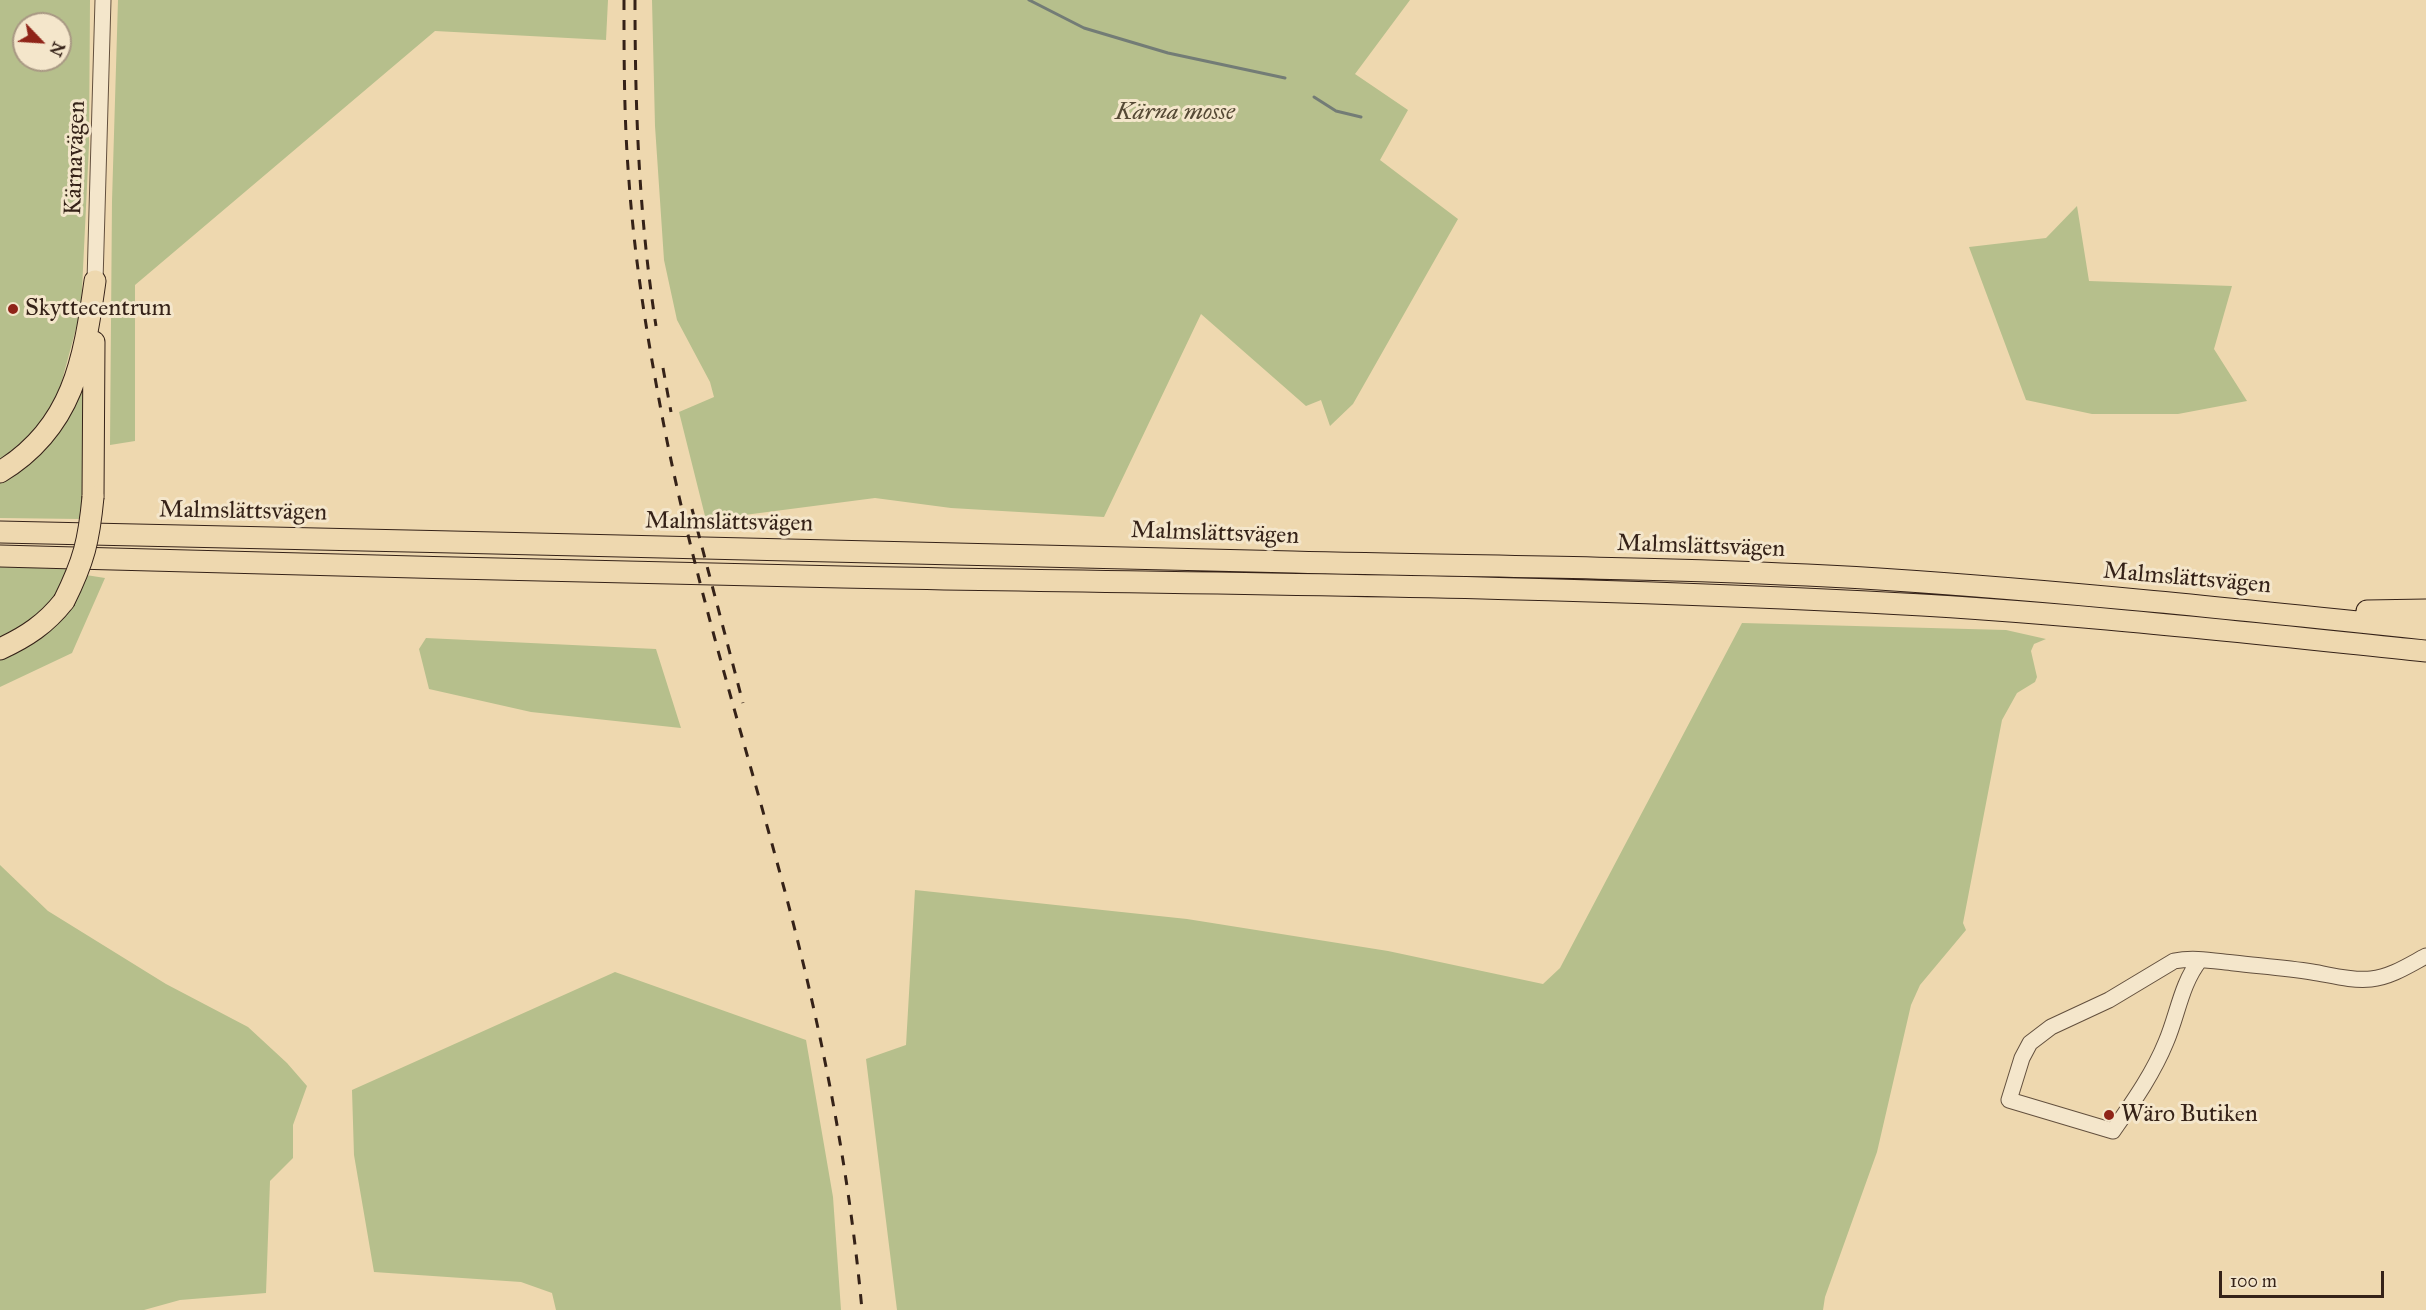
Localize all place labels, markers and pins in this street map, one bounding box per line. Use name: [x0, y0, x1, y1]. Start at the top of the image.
place label: Skyttecentrum: [25, 295, 172, 323]
marker: Skyttecentrum: [6, 302, 20, 316]
place label: Wäro Butiken: [2121, 1101, 2258, 1129]
marker: Wäro Butiken: [2102, 1108, 2116, 1122]

